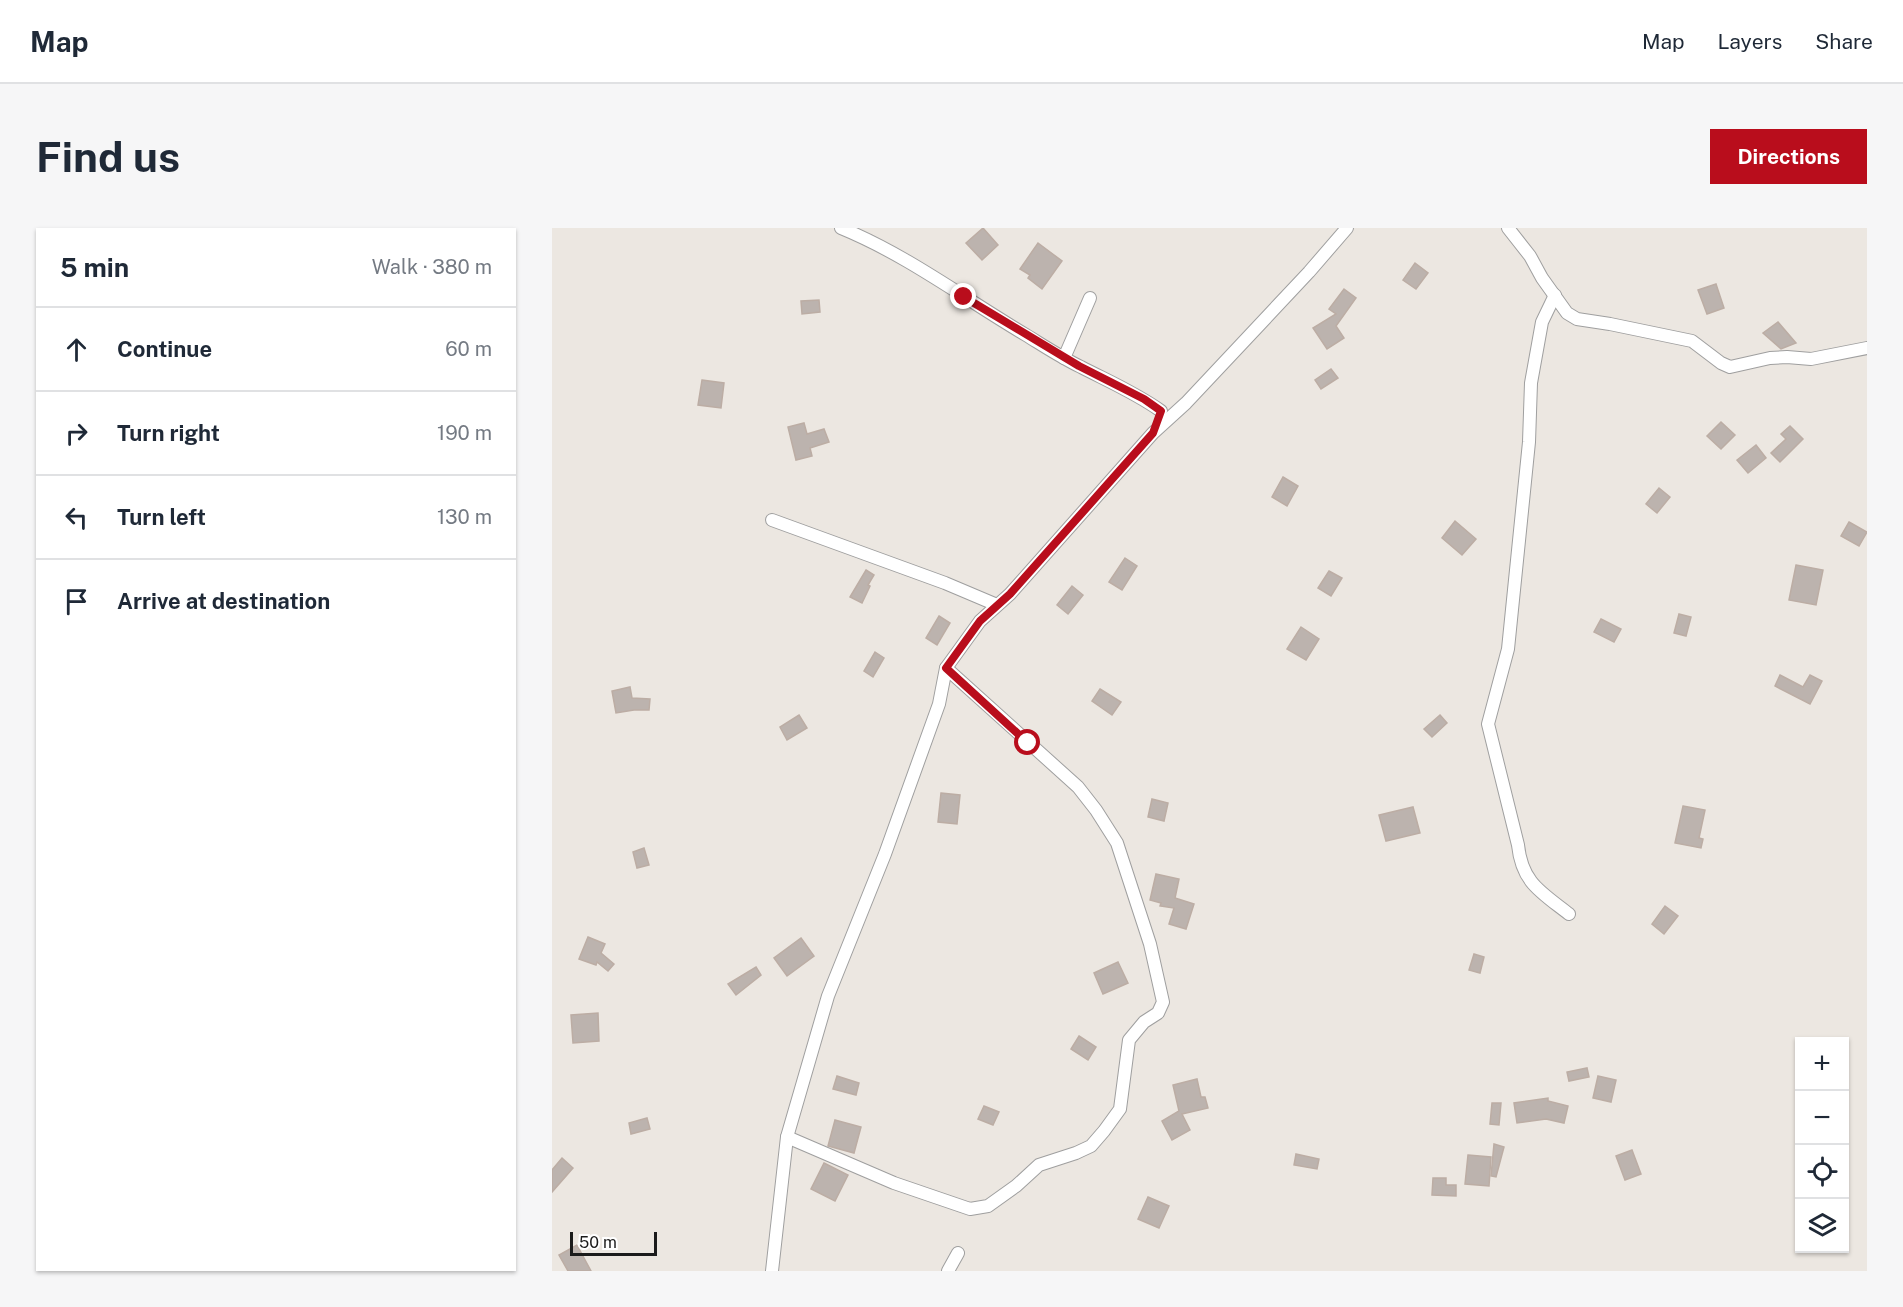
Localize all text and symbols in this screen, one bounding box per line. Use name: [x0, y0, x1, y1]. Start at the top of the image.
text: Map: [30, 25, 89, 58]
text: Map: [1642, 29, 1685, 54]
text: Layers: [1718, 29, 1782, 54]
text: Share: [1815, 29, 1873, 54]
button: Directions: [1710, 129, 1867, 184]
text: Find us: [36, 132, 180, 181]
text: 5 min: [60, 252, 129, 283]
text: Walk · 380 m: [372, 255, 492, 279]
route end: [950, 283, 976, 309]
icon: ahead: [60, 333, 93, 366]
text: Continue: [117, 336, 212, 362]
text: 60 m: [445, 337, 492, 361]
icon: right: [60, 417, 93, 450]
text: Turn right: [117, 420, 220, 446]
text: 190 m: [437, 421, 492, 445]
icon: left: [60, 501, 93, 534]
text: Turn left: [117, 504, 206, 530]
text: 130 m: [437, 505, 492, 529]
icon: arrive: [60, 585, 93, 618]
text: Arrive at destination: [117, 588, 330, 614]
route start: [1014, 729, 1040, 755]
map controls: [1795, 1037, 1849, 1253]
button: +: [1795, 1037, 1849, 1091]
button: −: [1795, 1091, 1849, 1145]
button: locate: [1795, 1145, 1849, 1199]
button: layers: [1795, 1199, 1849, 1253]
scale bar: [570, 1229, 657, 1256]
text: 50 m: [579, 1233, 617, 1252]

